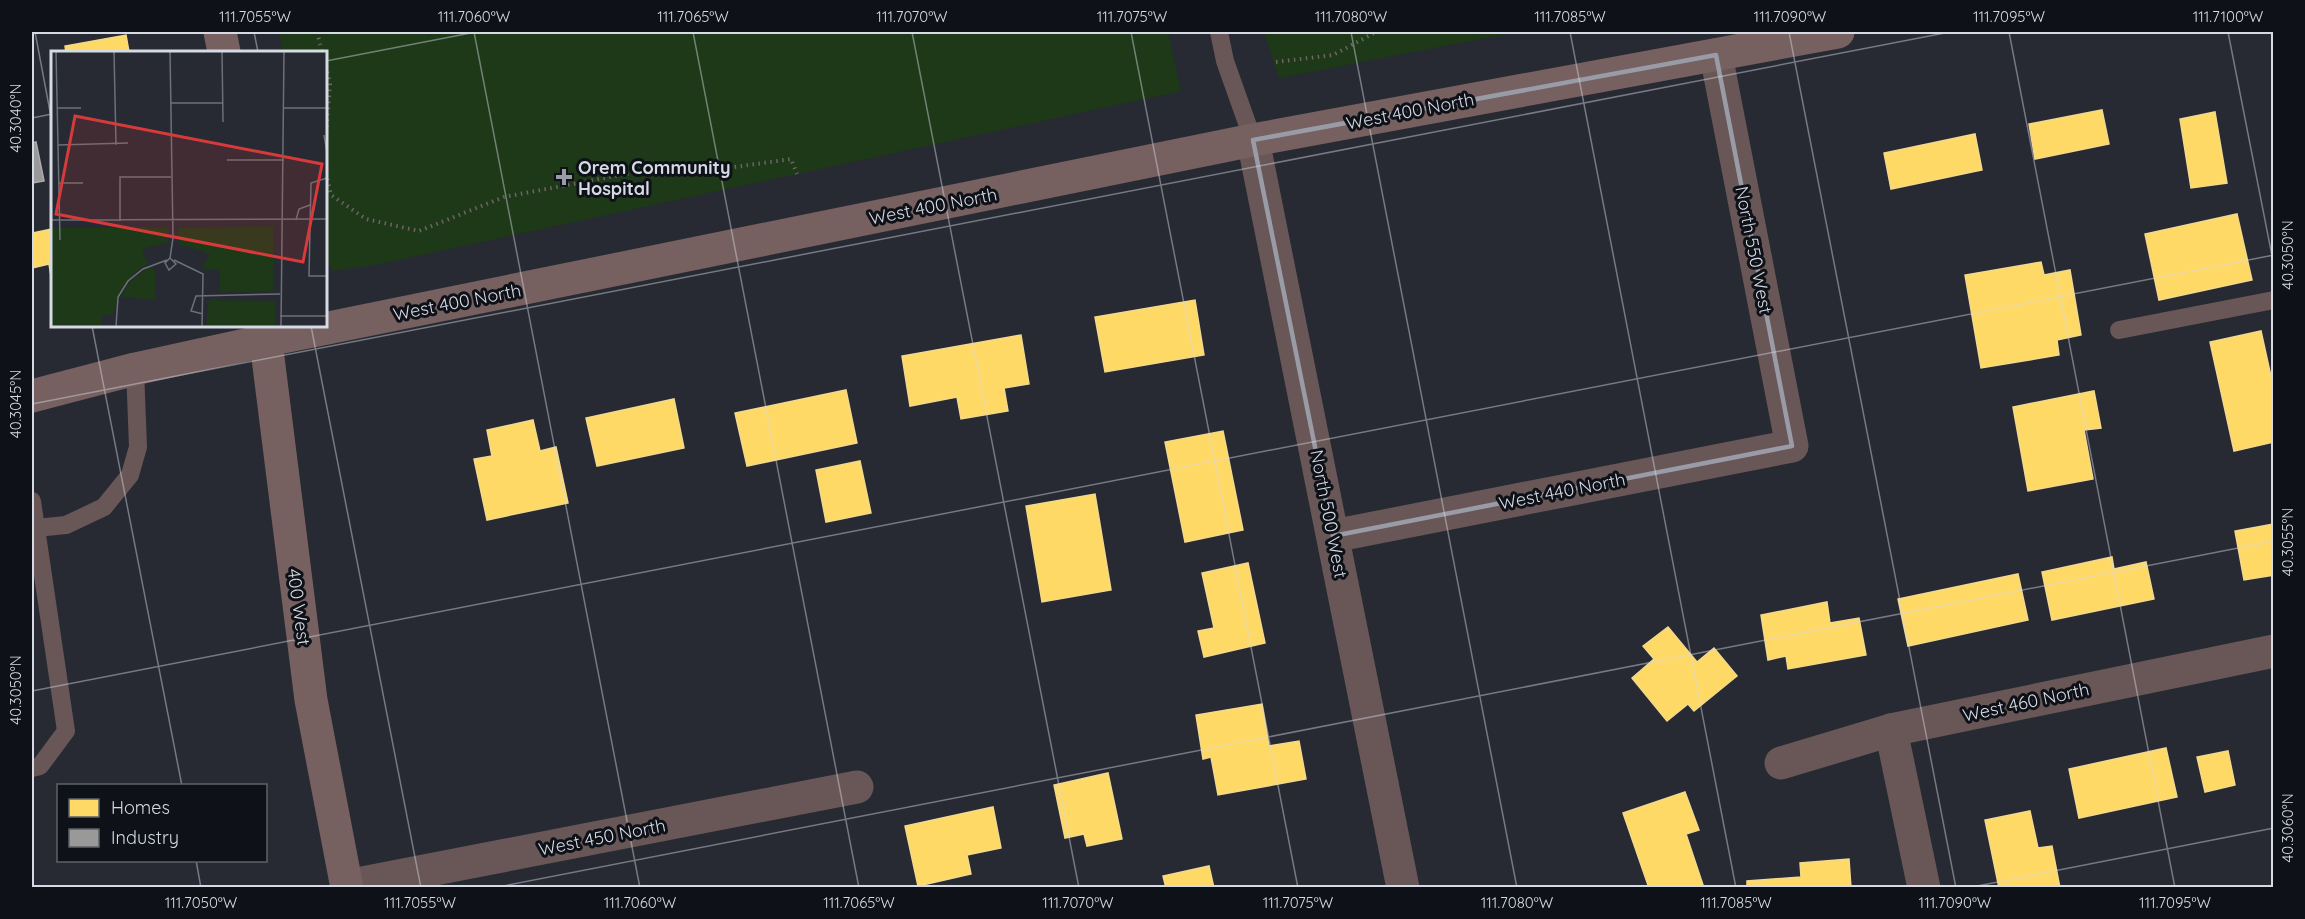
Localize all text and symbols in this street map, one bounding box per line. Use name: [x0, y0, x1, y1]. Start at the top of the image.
text: 111.7055°W: [219, 7, 291, 26]
text: 111.7060°W: [438, 7, 511, 26]
text: 111.7065°W: [657, 7, 729, 26]
text: 111.7070°W: [876, 7, 948, 26]
text: 111.7075°W: [1097, 7, 1168, 26]
text: 111.7080°W: [1315, 7, 1388, 26]
text: 111.7085°W: [1534, 7, 1606, 26]
text: 111.7090°W: [1754, 7, 1827, 26]
text: 111.7095°W: [1973, 7, 2046, 26]
text: 111.7100°W: [2193, 7, 2264, 26]
inset map: [51, 51, 327, 327]
text: 40.3040°N: [6, 83, 25, 153]
street label: West 400 North: [1344, 87, 1476, 135]
place label: Orem Community Hospital: [578, 156, 731, 200]
marker: Orem Community Hospital: [555, 168, 573, 186]
street label: West 400 North: [867, 182, 999, 230]
street label: North 550 West: [1730, 184, 1778, 316]
text: 40.3050°N: [2278, 220, 2297, 290]
street label: West 400 North: [391, 278, 523, 326]
text: 40.3045°N: [6, 370, 25, 438]
street label: North 500 West: [1305, 448, 1353, 580]
street label: West 440 North: [1497, 467, 1627, 515]
text: 40.3055°N: [2278, 508, 2297, 576]
street label: 400 West: [282, 567, 316, 647]
text: 40.3050°N: [6, 655, 25, 725]
street label: West 460 North: [1961, 677, 2091, 727]
legend: [57, 784, 267, 862]
text: 40.3060°N: [2278, 793, 2297, 863]
text: Homes: [111, 796, 170, 819]
street label: West 450 North: [536, 813, 668, 861]
text: Industry: [111, 826, 179, 849]
text: 111.7050°W: [165, 893, 238, 912]
text: 111.7055°W: [384, 893, 456, 912]
text: 111.7060°W: [604, 893, 677, 912]
text: 111.7065°W: [823, 893, 895, 912]
text: 111.7070°W: [1042, 893, 1114, 912]
text: 111.7075°W: [1263, 893, 1334, 912]
text: 111.7080°W: [1481, 893, 1554, 912]
text: 111.7085°W: [1700, 893, 1772, 912]
text: 111.7090°W: [1919, 893, 1992, 912]
text: 111.7095°W: [2139, 893, 2212, 912]

